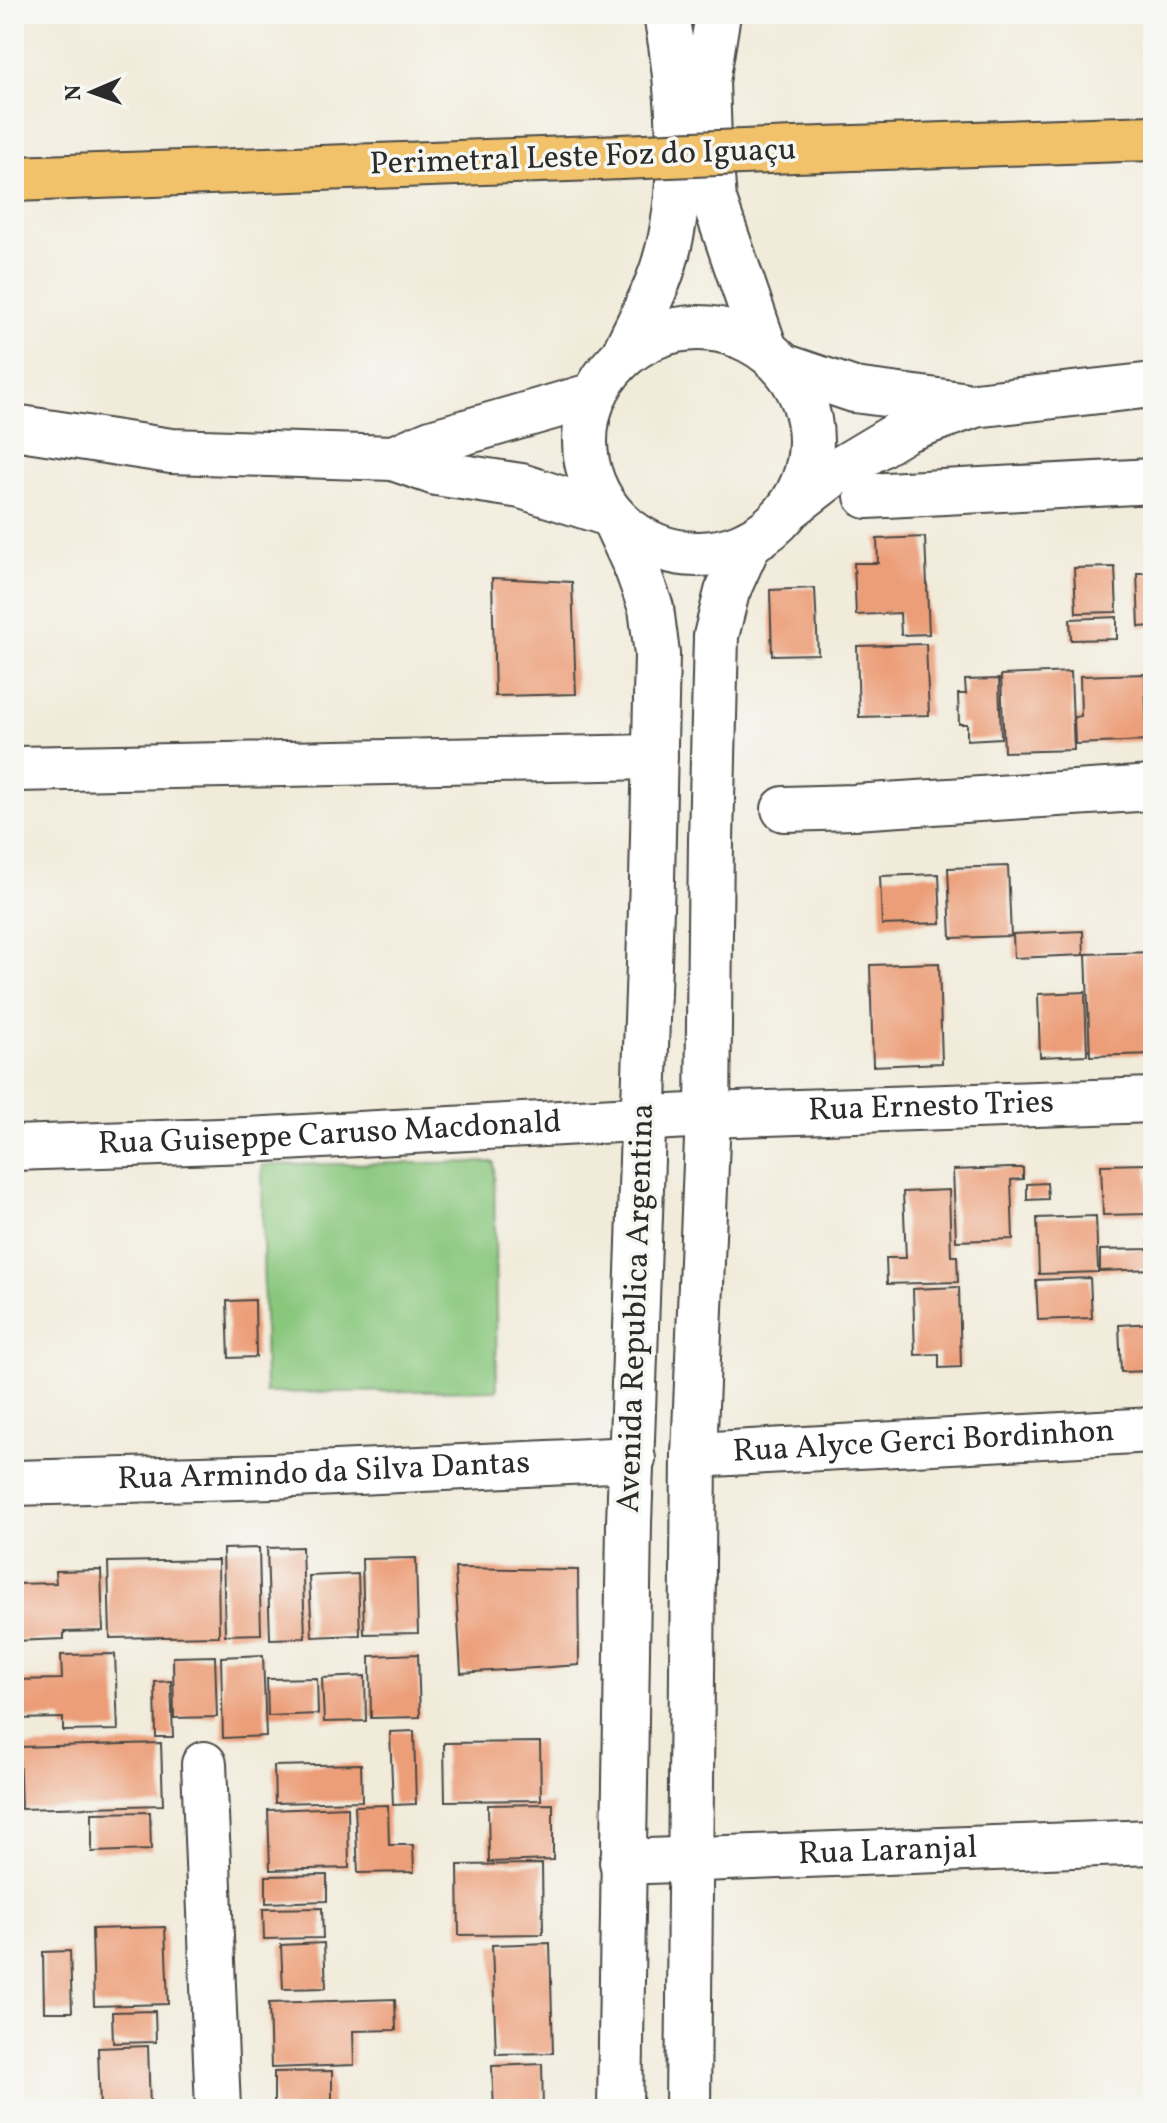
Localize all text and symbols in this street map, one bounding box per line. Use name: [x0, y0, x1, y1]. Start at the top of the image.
north arrow: [52, 52, 132, 132]
text: N: [59, 84, 90, 101]
street label: Perimetral Leste Foz do Iguaçu: [369, 129, 797, 187]
street label: Rua Ernesto Tries: [808, 1081, 1055, 1134]
street label: Rua Guiseppe Caruso Macdonald: [97, 1101, 563, 1167]
street label: Avenida Republica Argentina: [608, 1102, 666, 1514]
street label: Rua Alyce Gerci Bordinhon: [732, 1410, 1116, 1475]
street label: Rua Armindo da Silva Dantas: [117, 1442, 531, 1502]
street label: Rua Laranjal: [797, 1827, 978, 1877]

